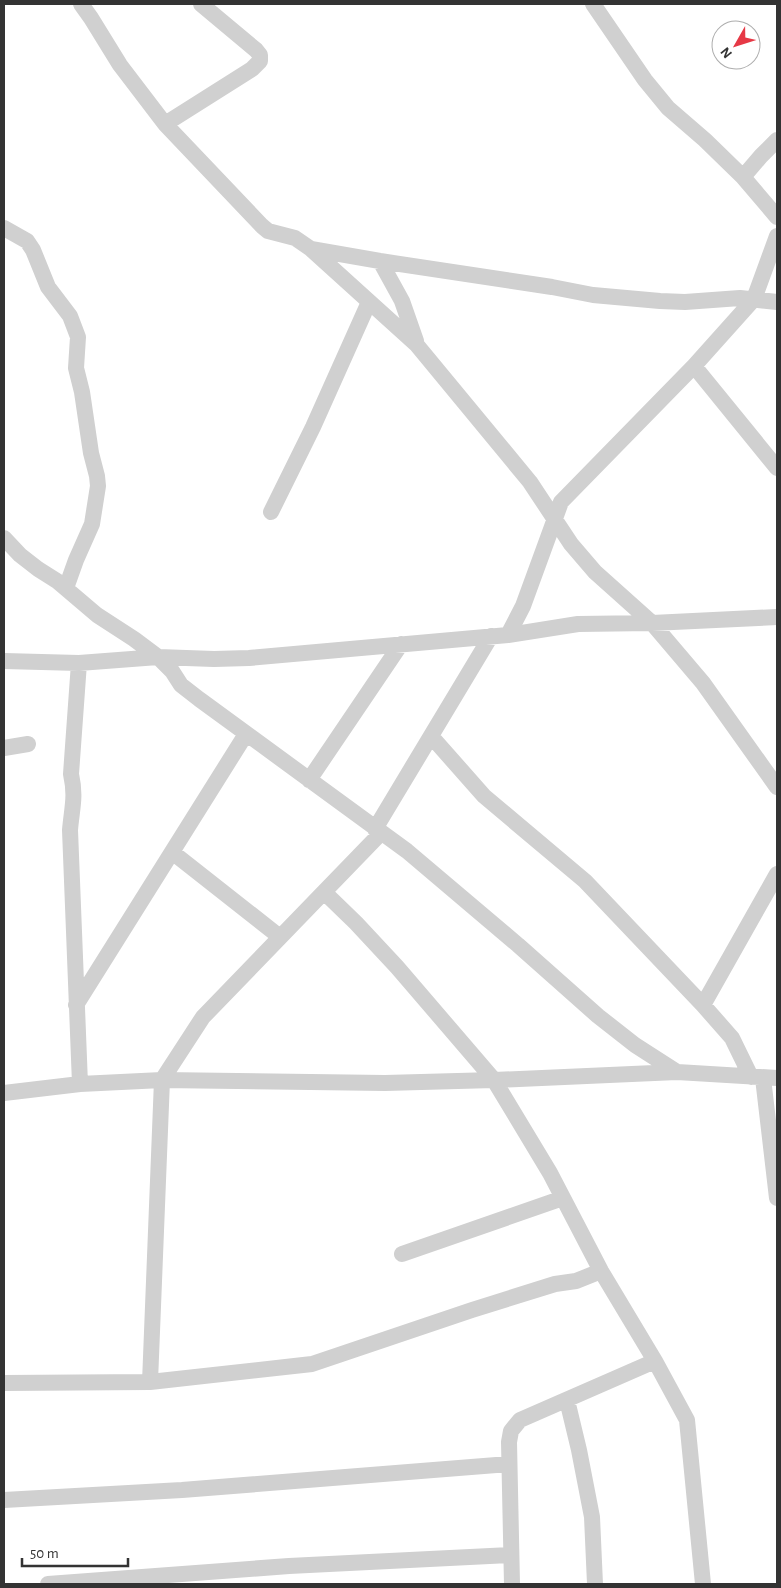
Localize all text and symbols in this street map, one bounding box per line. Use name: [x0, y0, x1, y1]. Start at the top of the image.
north arrow: [711, 20, 761, 70]
text: N: [718, 44, 735, 61]
scale bar: [22, 1536, 129, 1568]
text: 50 m: [30, 1546, 59, 1561]

